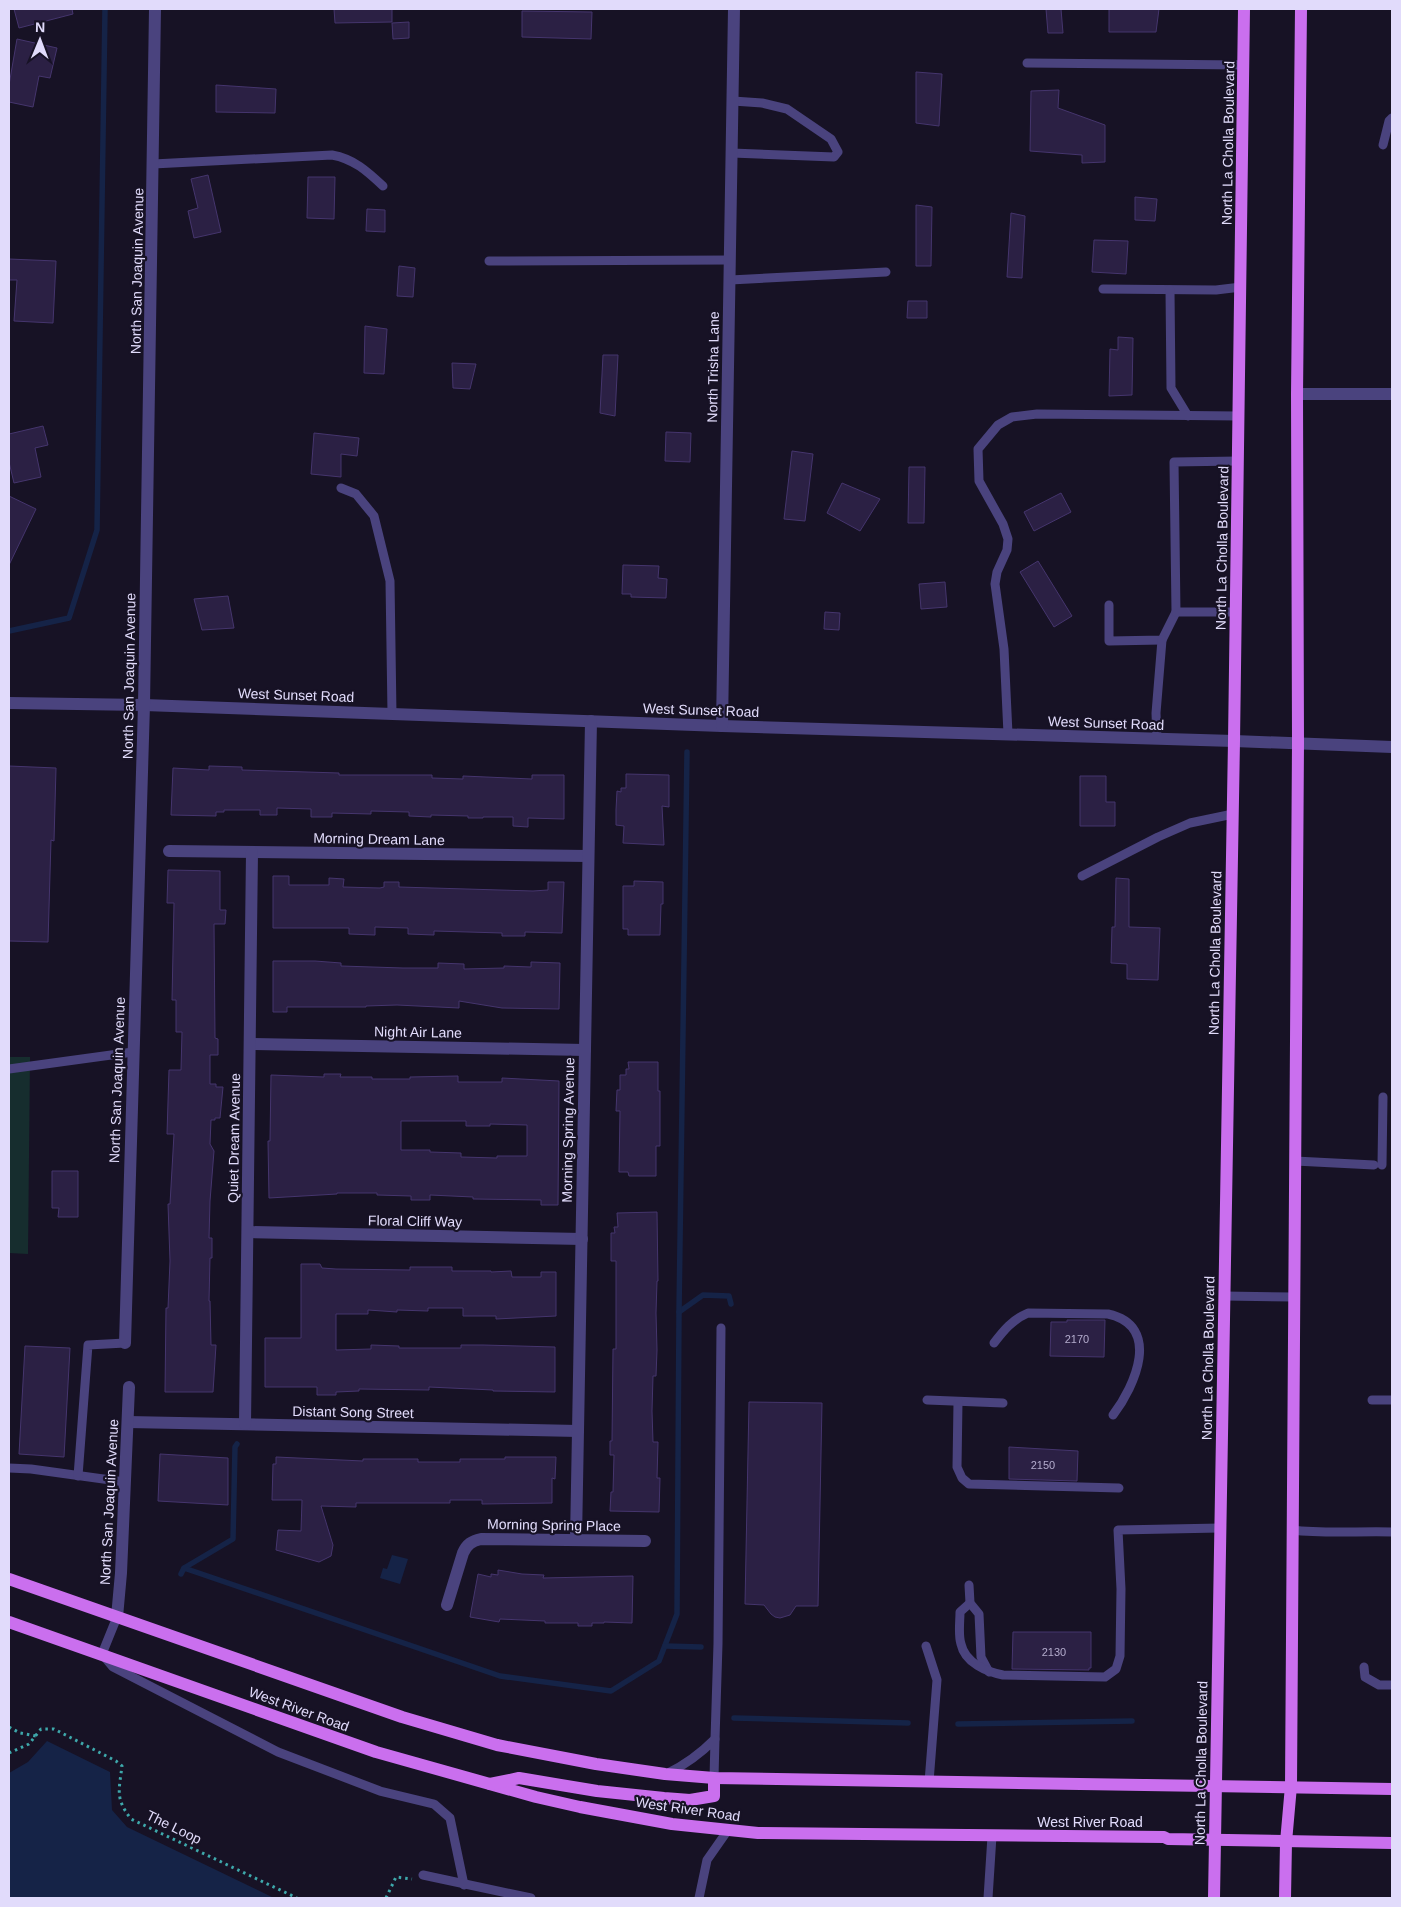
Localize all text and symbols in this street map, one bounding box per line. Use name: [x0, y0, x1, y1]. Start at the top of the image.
north arrow: [15, 15, 65, 65]
text: N: [35, 19, 45, 35]
street label: North La Cholla Boulevard: [1219, 61, 1237, 225]
street label: North San Joaquin Avenue: [128, 188, 146, 354]
street label: North Trisha Lane: [704, 311, 722, 423]
street label: North La Cholla Boulevard: [1213, 466, 1231, 630]
street label: North San Joaquin Avenue: [120, 593, 138, 759]
street label: West Sunset Road: [238, 685, 354, 705]
street label: West Sunset Road: [643, 700, 759, 720]
street label: West Sunset Road: [1048, 713, 1164, 733]
street label: Morning Dream Lane: [313, 830, 445, 848]
street label: North La Cholla Boulevard: [1206, 871, 1224, 1035]
street label: North San Joaquin Avenue: [106, 996, 128, 1163]
street label: Night Air Lane: [374, 1023, 462, 1041]
street label: Morning Spring Avenue: [559, 1057, 577, 1203]
street label: Quiet Dream Avenue: [225, 1073, 243, 1203]
street label: Floral Cliff Way: [368, 1212, 462, 1230]
street label: North La Cholla Boulevard: [1199, 1276, 1217, 1440]
house number: 2170: [1065, 1333, 1089, 1345]
street label: Distant Song Street: [292, 1403, 414, 1421]
street label: North San Joaquin Avenue: [97, 1418, 121, 1585]
house number: 2150: [1031, 1459, 1055, 1471]
street label: Morning Spring Place: [487, 1516, 621, 1534]
house number: 2130: [1042, 1646, 1066, 1658]
street label: North La Cholla Boulevard: [1192, 1681, 1210, 1845]
street label: West River Road: [247, 1683, 351, 1735]
street label: West River Road: [635, 1794, 741, 1824]
street label: The Loop: [144, 1807, 204, 1847]
street label: West River Road: [1037, 1814, 1143, 1830]

